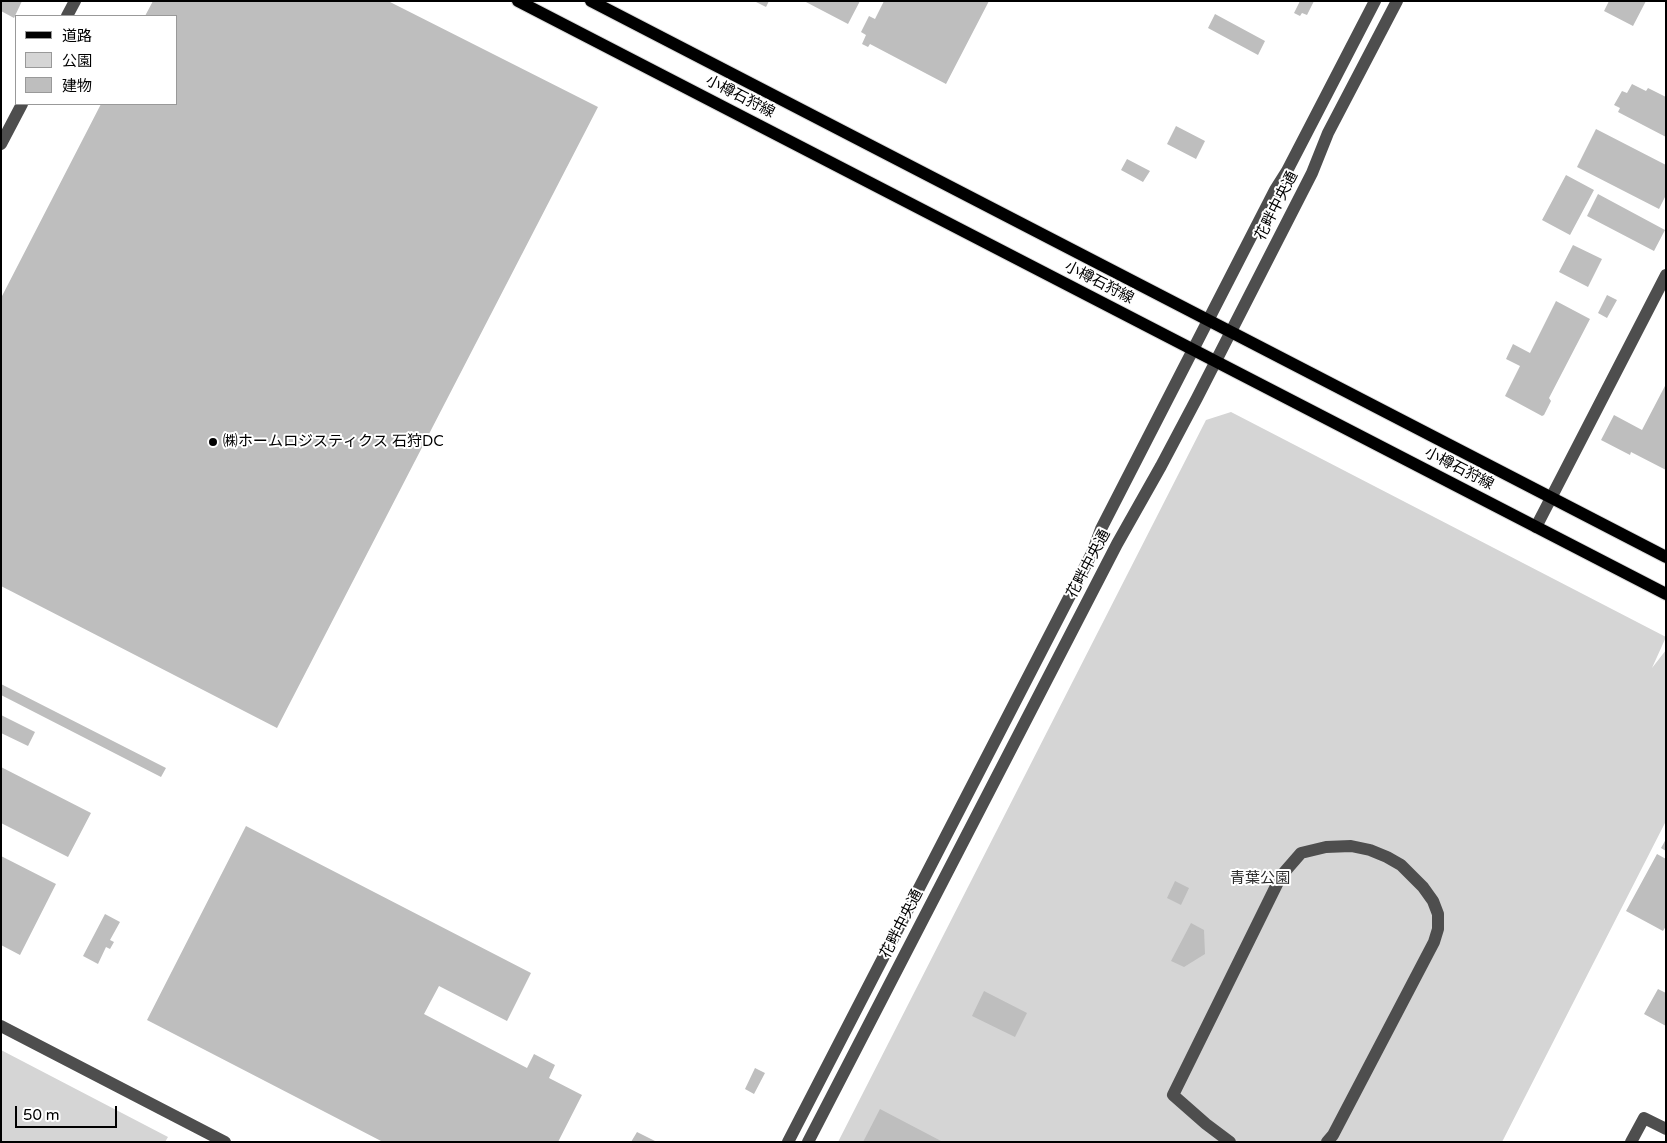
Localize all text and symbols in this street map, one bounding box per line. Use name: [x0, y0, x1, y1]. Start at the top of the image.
legend: [15, 15, 178, 105]
text: 道路: [62, 27, 92, 45]
text: 公園: [62, 52, 92, 70]
street label: 小樽石狩線: [703, 72, 777, 122]
text: 建物: [62, 77, 92, 95]
street label: 花畔中央通: [1252, 169, 1302, 243]
street label: 小樽石狩線: [1062, 258, 1136, 308]
place label: ㈱ホームロジスティクス 石狩DC: [223, 433, 444, 451]
marker: ㈱ホームロジスティクス 石狩DC: [207, 436, 219, 448]
street label: 小樽石狩線: [1422, 444, 1496, 494]
street label: 花畔中央通: [1063, 527, 1115, 601]
park label: 青葉公園: [1230, 870, 1290, 888]
street label: 花畔中央通: [877, 887, 927, 961]
scale bar: [18, 1096, 120, 1128]
text: 50 m: [23, 1106, 60, 1124]

